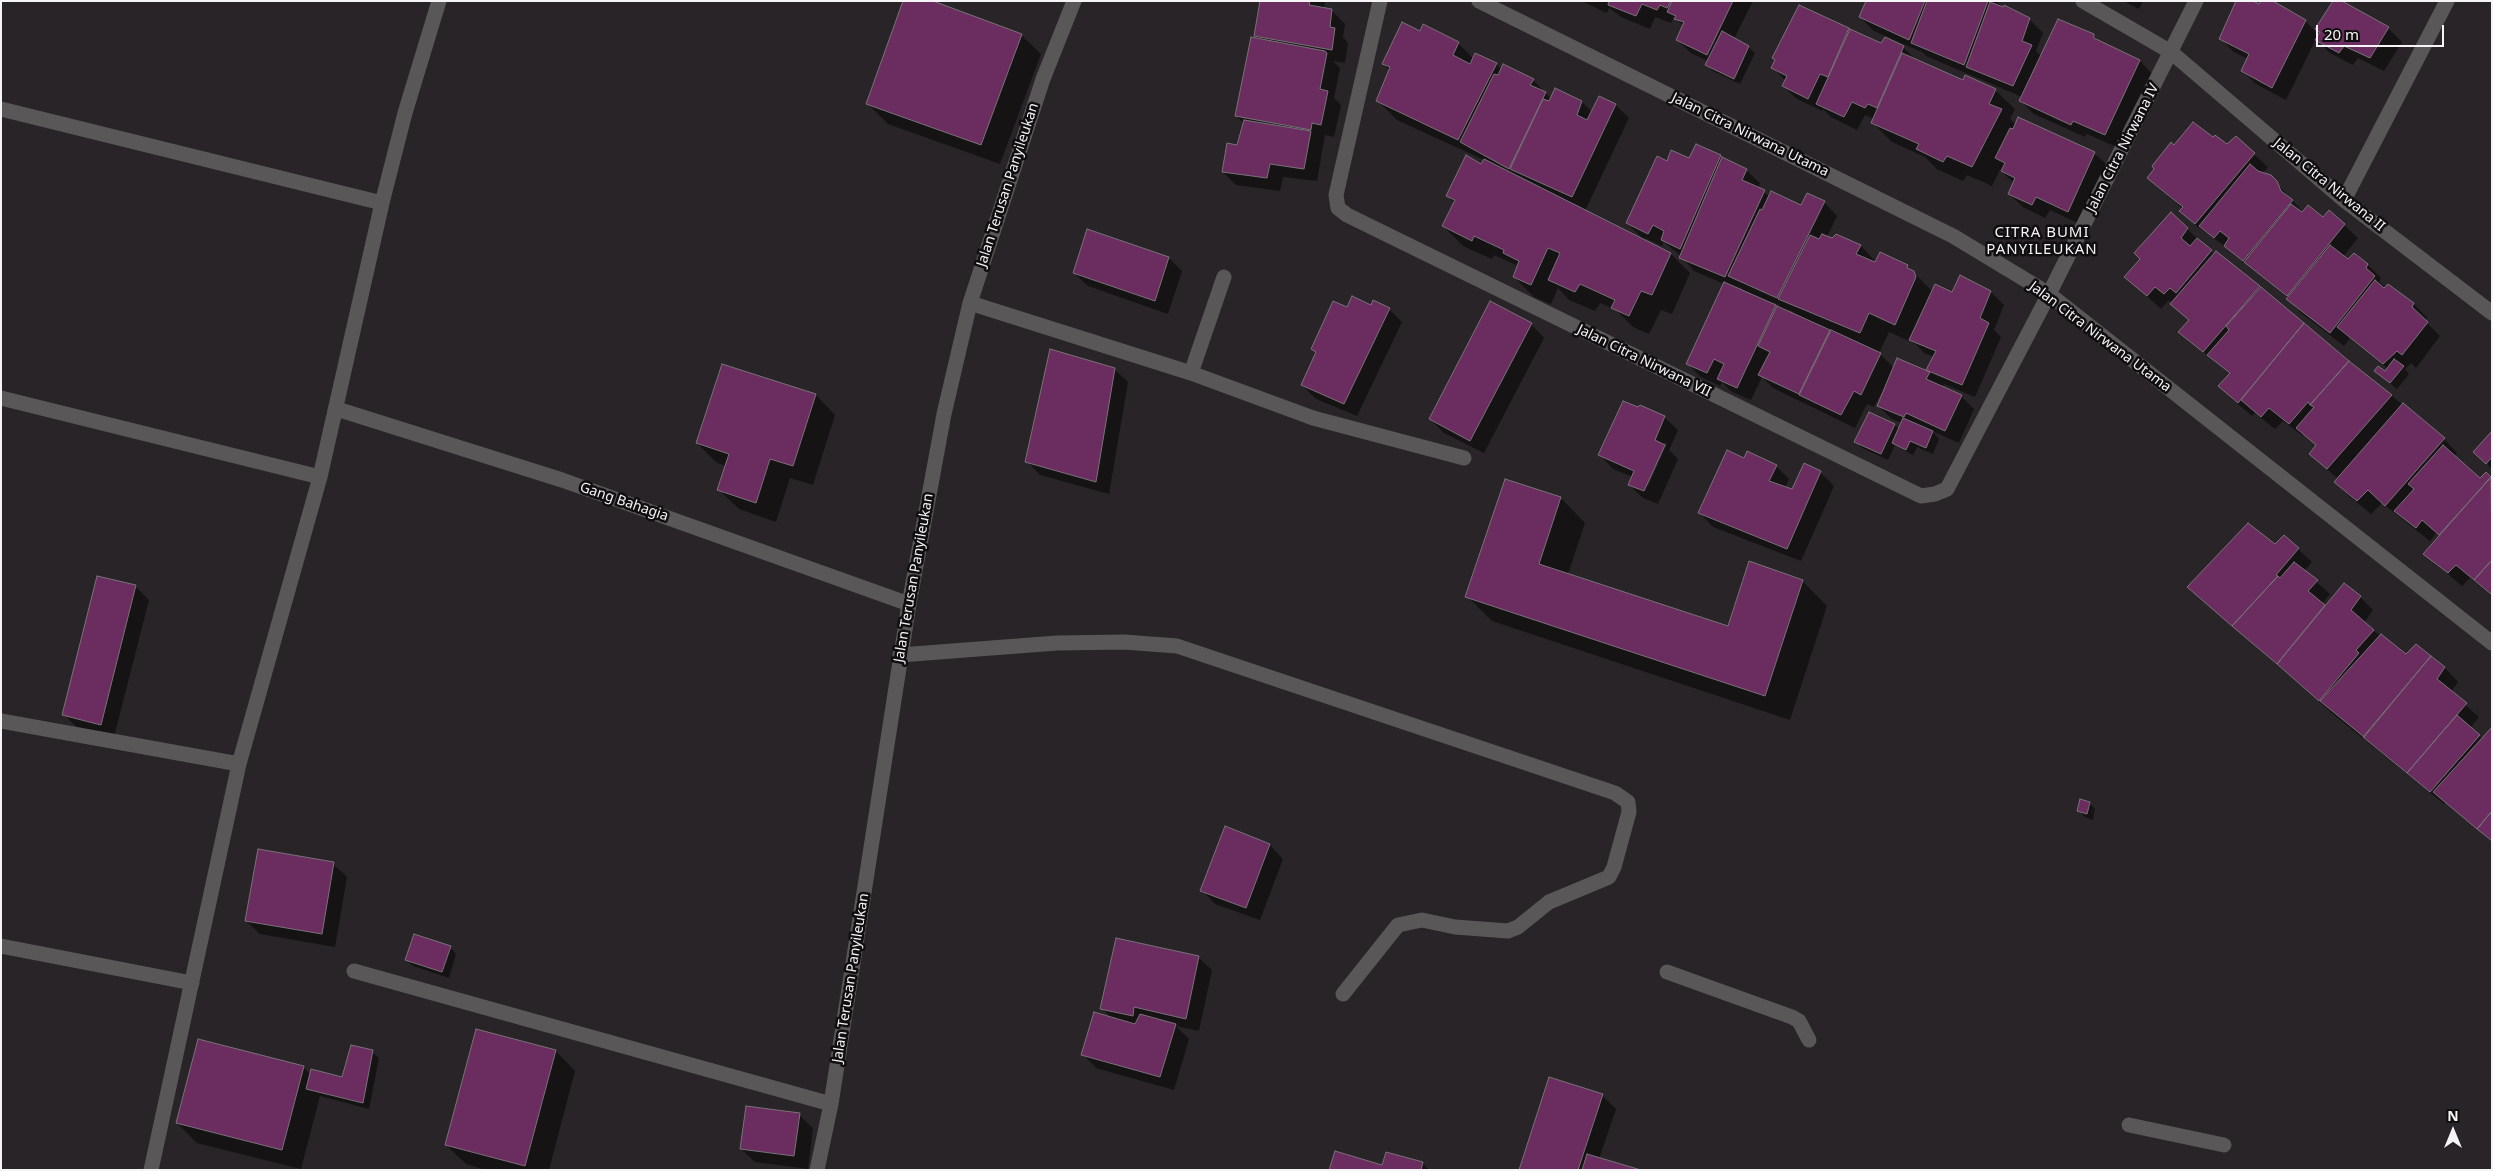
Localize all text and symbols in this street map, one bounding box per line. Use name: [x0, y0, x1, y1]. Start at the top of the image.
scale bar: [2318, 15, 2446, 47]
text: 20 m: [2324, 24, 2359, 44]
street label: Jalan Citra Nirwana IV: [2083, 81, 2163, 215]
street label: Jalan Citra Nirwana Utama: [1669, 90, 1831, 180]
street label: Jalan Terusan Panyileukan: [974, 101, 1042, 269]
street label: Jalan Citra Nirwana II: [2270, 135, 2388, 235]
district label: CITRA BUMI PANYILEUKAN: [1985, 224, 2099, 259]
street label: Jalan Citra Nirwana Utama: [2026, 278, 2174, 396]
street label: Jalan Citra Nirwana VII: [1574, 321, 1714, 401]
street label: Gang Bahagia: [578, 479, 670, 525]
street label: Jalan Terusan Panyileukan: [891, 492, 937, 664]
street label: Jalan Terusan Panyileukan: [829, 892, 873, 1064]
north arrow: [2428, 1106, 2478, 1156]
text: N: [2447, 1106, 2459, 1125]

